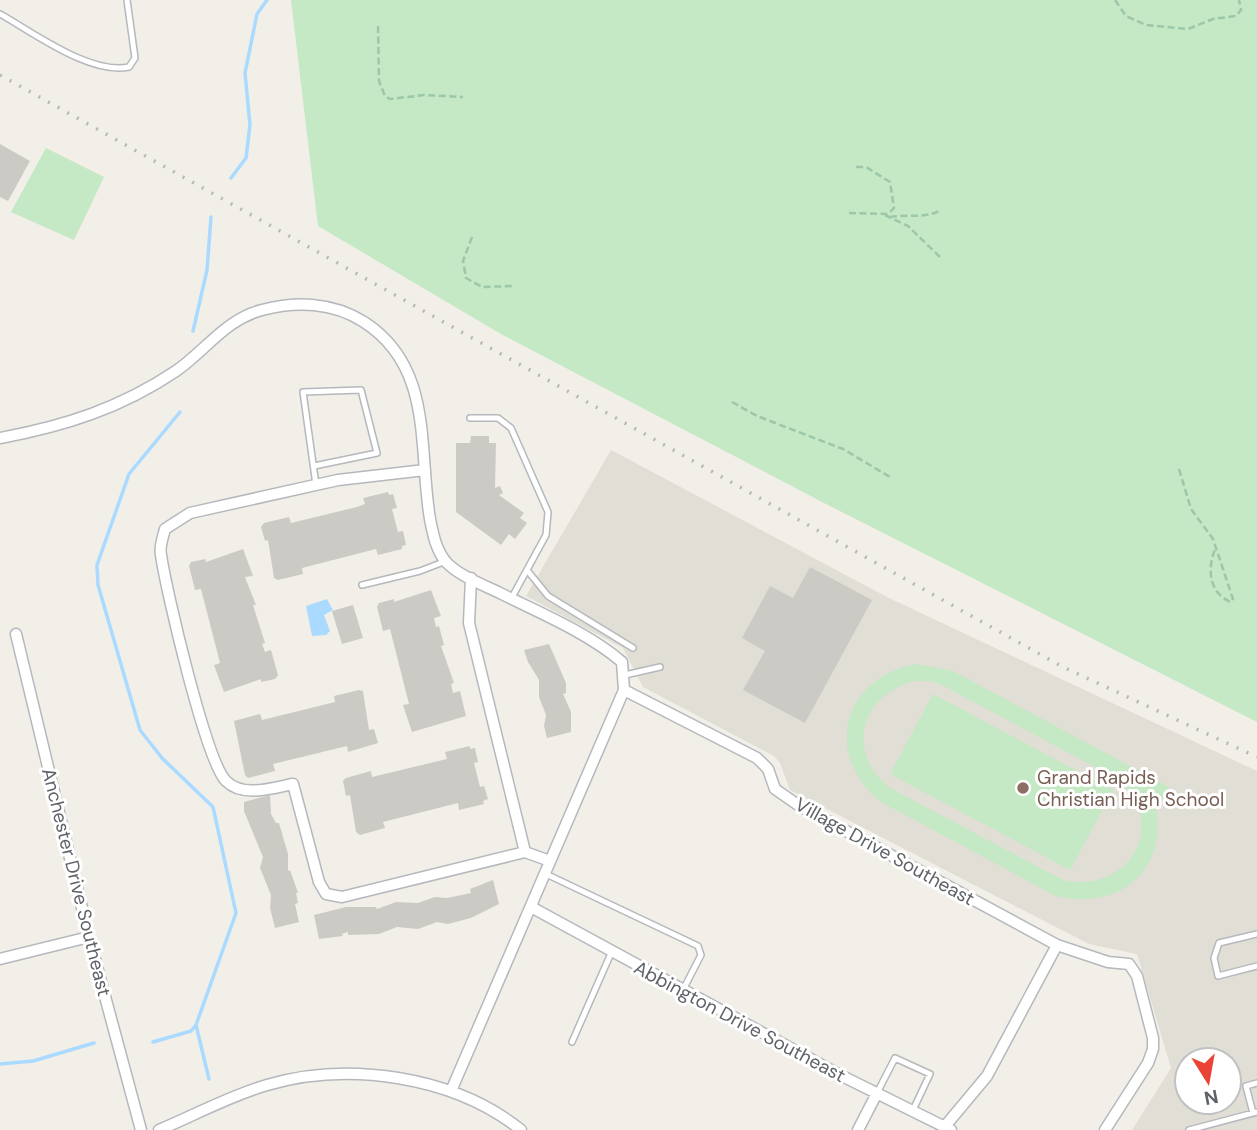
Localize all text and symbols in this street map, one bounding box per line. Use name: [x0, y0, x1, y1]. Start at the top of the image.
street label: Anchester Drive Southeast: [36, 765, 117, 999]
place label: Grand Rapids Christian High School: [1037, 765, 1224, 812]
marker: Grand Rapids Christian High School: [1015, 780, 1031, 796]
street label: Village Drive Southeast: [791, 792, 979, 911]
street label: Abbington Drive Southeast: [630, 955, 850, 1088]
north arrow: [1173, 1046, 1243, 1116]
text: N: [1202, 1084, 1220, 1111]

